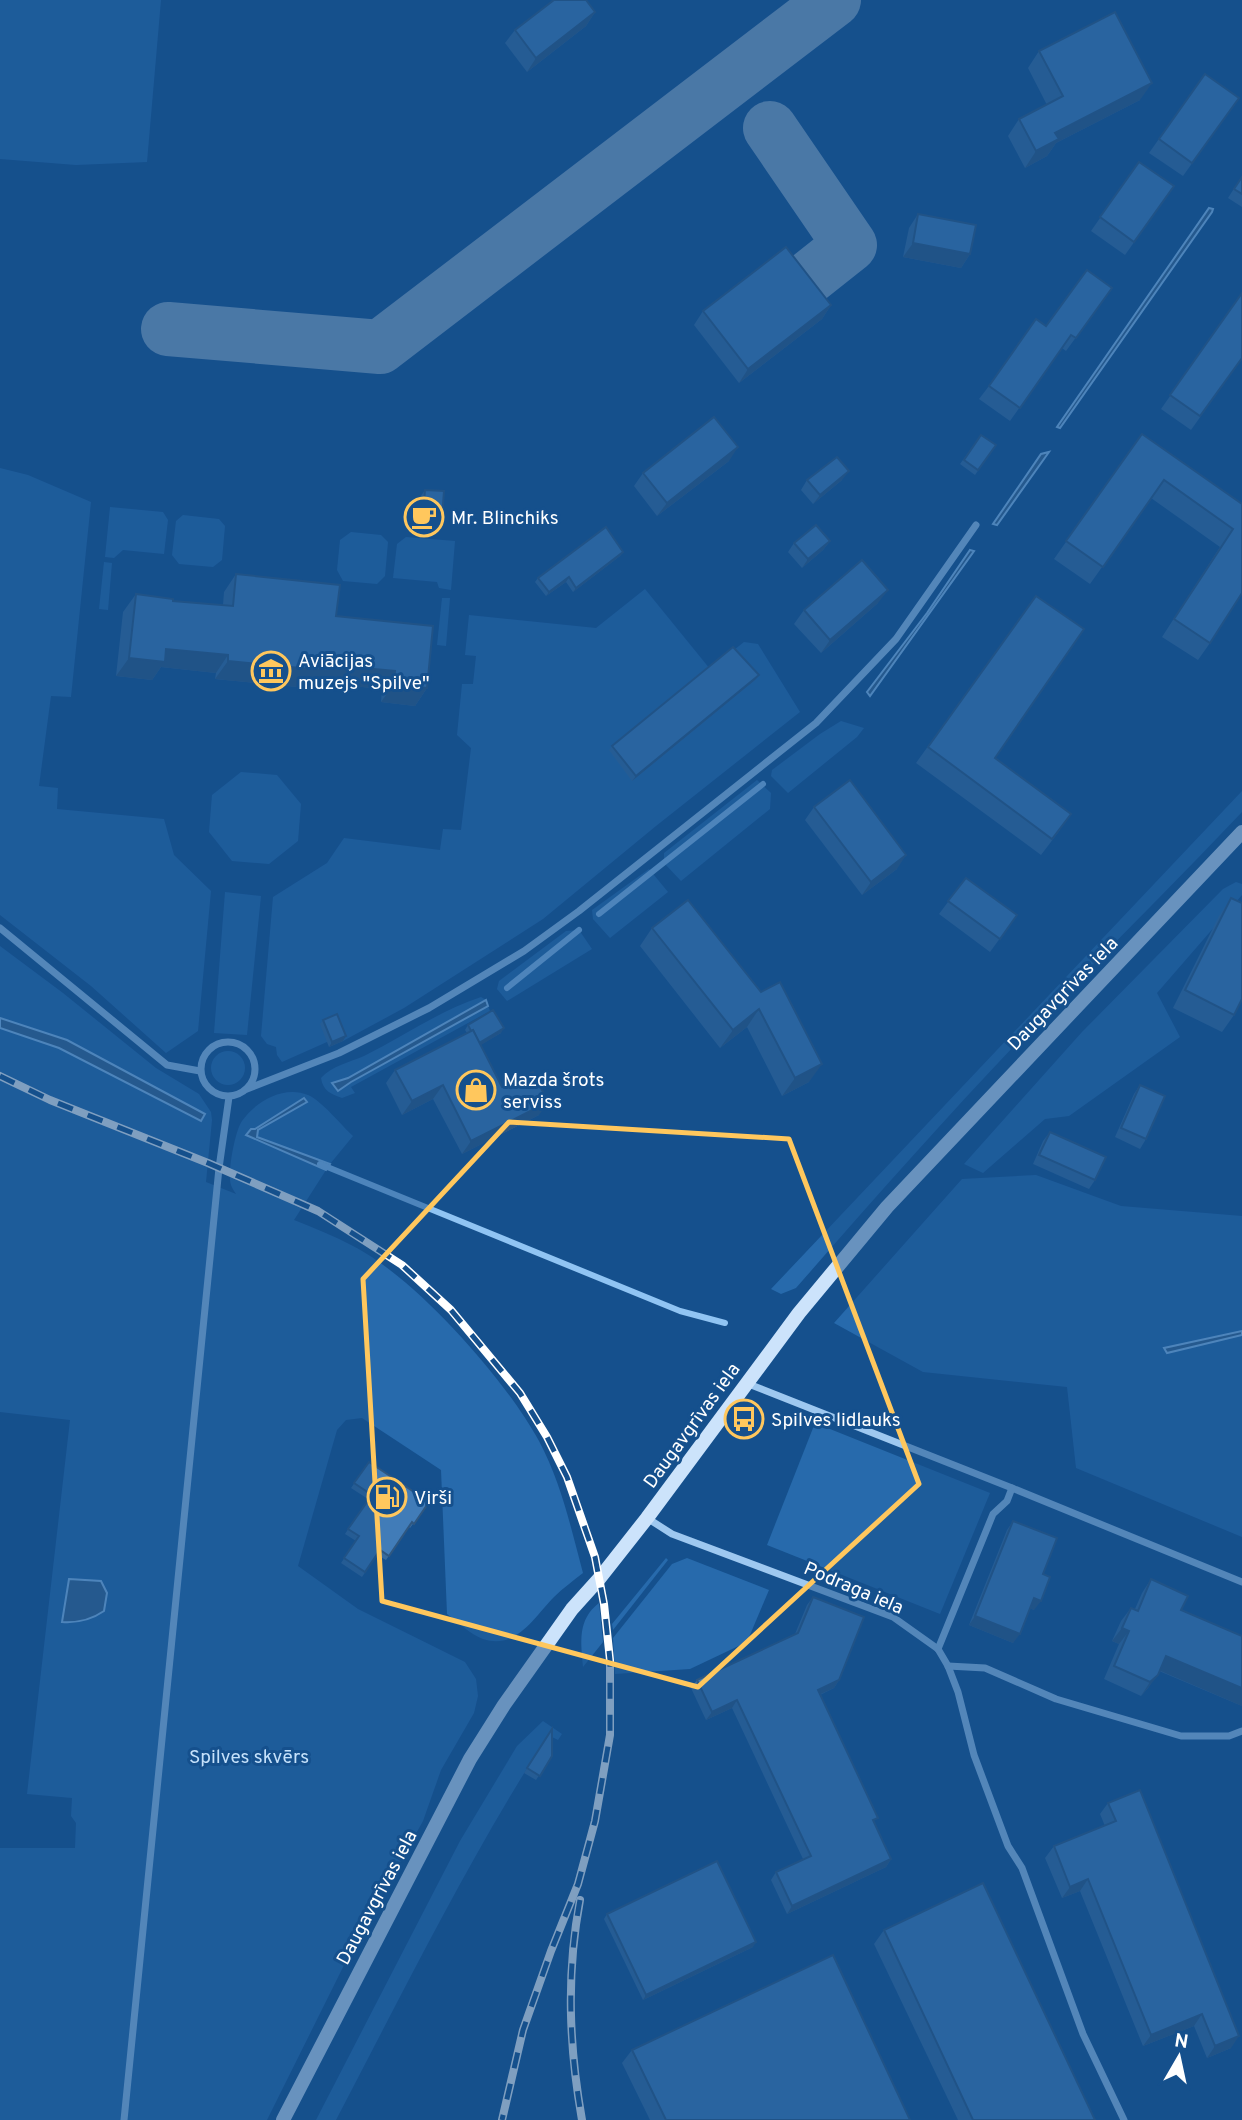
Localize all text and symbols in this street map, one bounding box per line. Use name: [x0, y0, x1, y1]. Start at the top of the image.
cafe icon: Mr. Blinchiks: [403, 496, 445, 538]
place label: Mr. Blinchiks: [451, 507, 559, 531]
museum icon: Aviācijas muzejs "Spilve": [250, 650, 292, 692]
place label: Aviācijas muzejs "Spilve": [298, 650, 430, 696]
street label: Daugavgrīvas iela: [1003, 932, 1124, 1056]
shop icon: Mazda šrots serviss: [455, 1069, 497, 1111]
place label: Mazda šrots serviss: [503, 1069, 604, 1115]
street label: Daugavgrīvas iela: [639, 1359, 746, 1494]
bus stop icon: Spilves lidlauks: [723, 1398, 765, 1440]
place label: Spilves lidlauks: [771, 1409, 901, 1433]
fuel station icon: Virši: [366, 1476, 408, 1518]
place label: Virši: [414, 1487, 452, 1511]
street label: Podraga iela: [800, 1557, 907, 1621]
park label: Spilves skvērs: [189, 1746, 309, 1770]
street label: Daugavgrīvas iela: [332, 1826, 423, 1970]
north arrow: [1144, 2022, 1214, 2092]
text: N: [1173, 2029, 1190, 2055]

